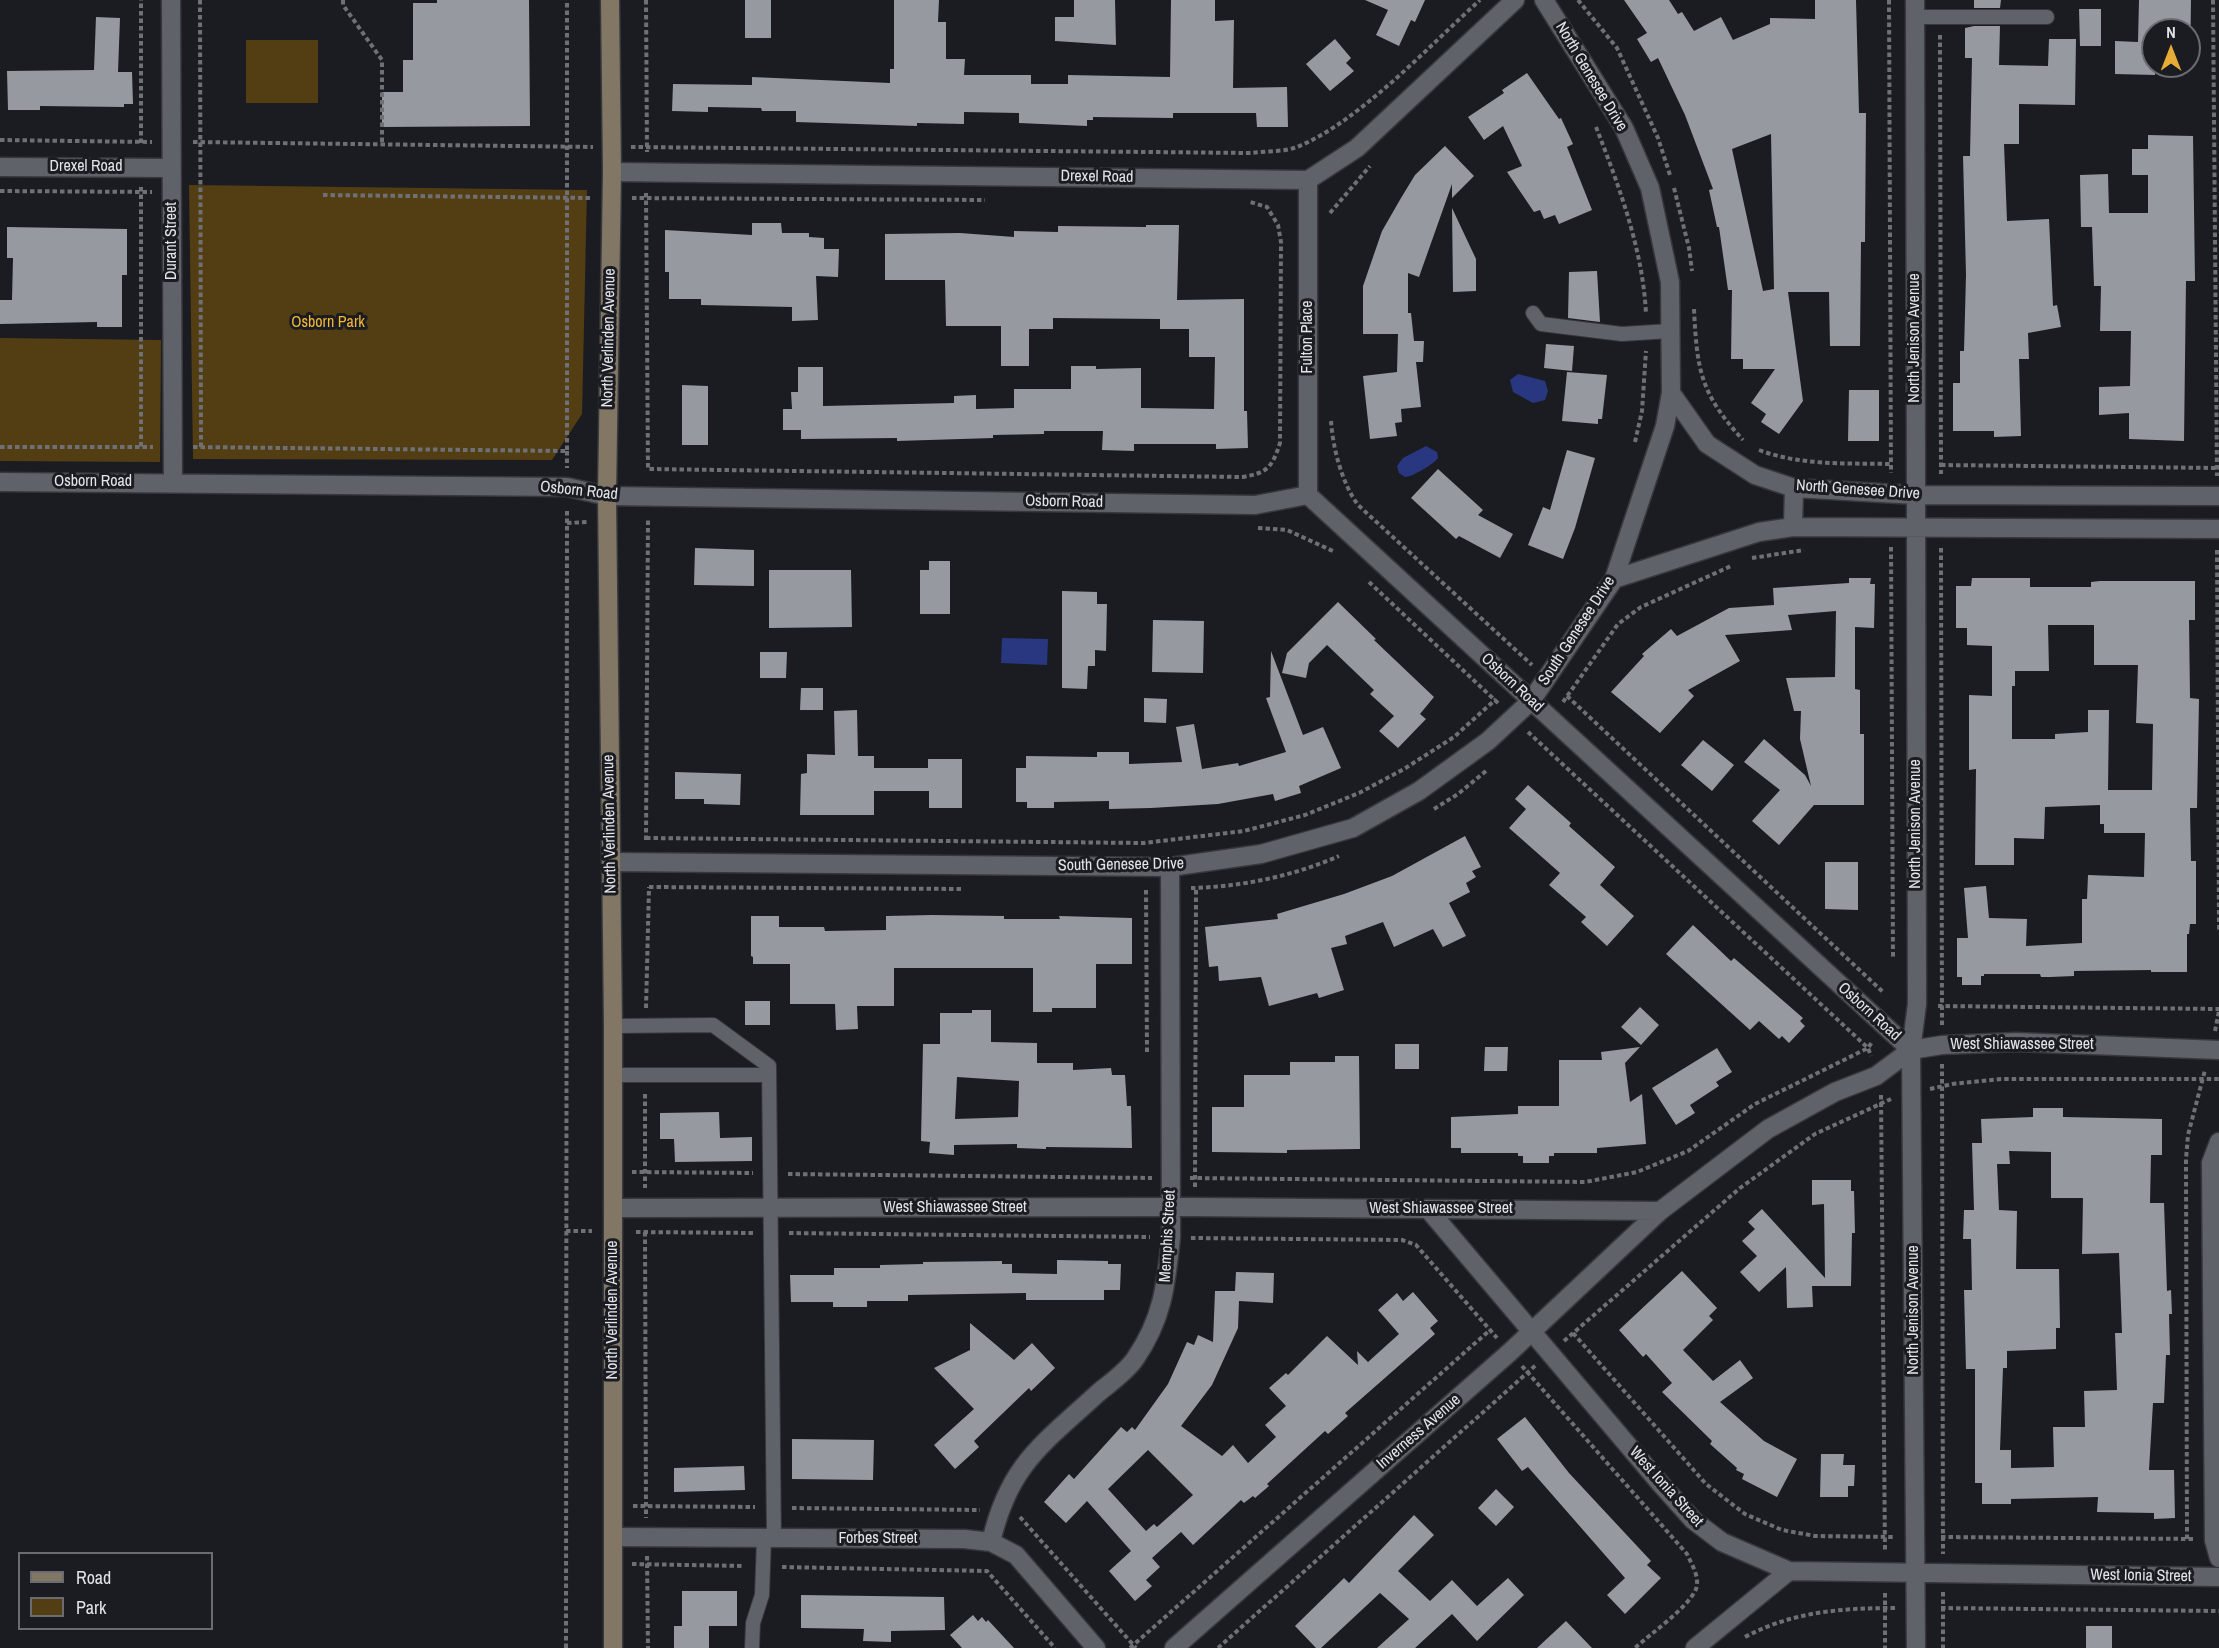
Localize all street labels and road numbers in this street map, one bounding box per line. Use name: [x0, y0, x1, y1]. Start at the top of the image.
street label: North Genesee Drive: [1551, 19, 1631, 135]
street label: Drexel Road: [50, 157, 122, 177]
street label: Drexel Road: [1060, 167, 1134, 187]
street label: Durant Street: [162, 202, 182, 280]
street label: North Verlinden Avenue: [598, 268, 620, 408]
street label: North Jenison Avenue: [1905, 273, 1925, 403]
street label: Fulton Place: [1298, 301, 1318, 373]
street label: Osborn Road: [54, 472, 132, 492]
street label: North Genesee Drive: [1795, 476, 1921, 504]
street label: Osborn Road: [539, 477, 619, 505]
street label: Osborn Road: [1025, 492, 1103, 512]
street label: South Genesee Drive: [1535, 573, 1619, 689]
street label: Osborn Road: [1477, 649, 1547, 717]
street label: North Verlinden Avenue: [599, 754, 621, 894]
street label: North Jenison Avenue: [1906, 759, 1926, 889]
street label: South Genesee Drive: [1058, 854, 1184, 876]
street label: Osborn Road: [1834, 979, 1904, 1045]
street label: West Shiawassee Street: [1950, 1035, 2094, 1055]
street label: Memphis Street: [1156, 1189, 1180, 1283]
street label: West Shiawassee Street: [883, 1198, 1027, 1218]
street label: West Shiawassee Street: [1369, 1199, 1513, 1219]
street label: North Verlinden Avenue: [603, 1240, 623, 1380]
street label: North Jenison Avenue: [1904, 1245, 1924, 1375]
street label: Inverness Avenue: [1373, 1390, 1465, 1474]
street label: West Ionia Street: [1625, 1443, 1707, 1531]
street label: Forbes Street: [839, 1529, 917, 1549]
street label: West Ionia Street: [2090, 1566, 2192, 1586]

